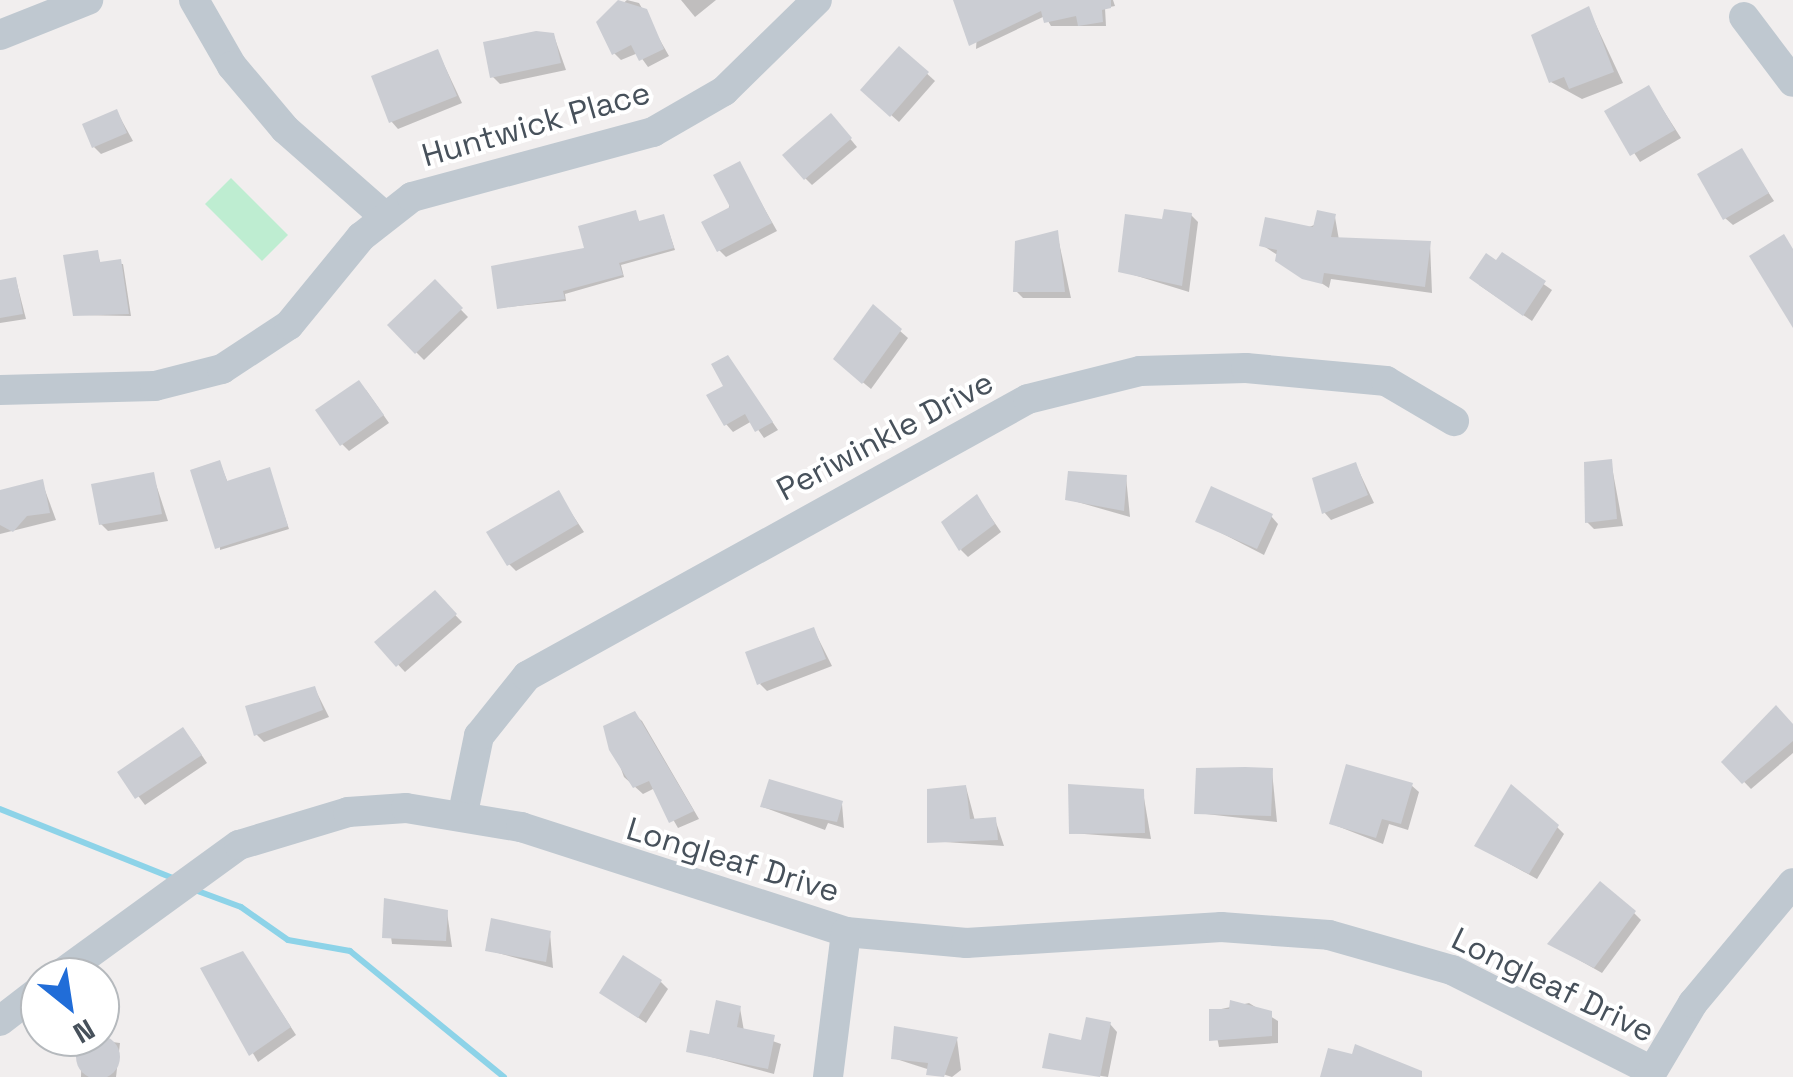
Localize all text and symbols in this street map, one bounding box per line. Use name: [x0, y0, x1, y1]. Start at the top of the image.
street label: Huntwick Place: [417, 73, 655, 175]
street label: Periwinkle Drive: [770, 363, 1000, 509]
street label: Longleaf Drive: [622, 809, 844, 911]
street label: Longleaf Drive: [1445, 919, 1661, 1051]
north arrow: [20, 957, 120, 1057]
text: N: [67, 1011, 101, 1052]

